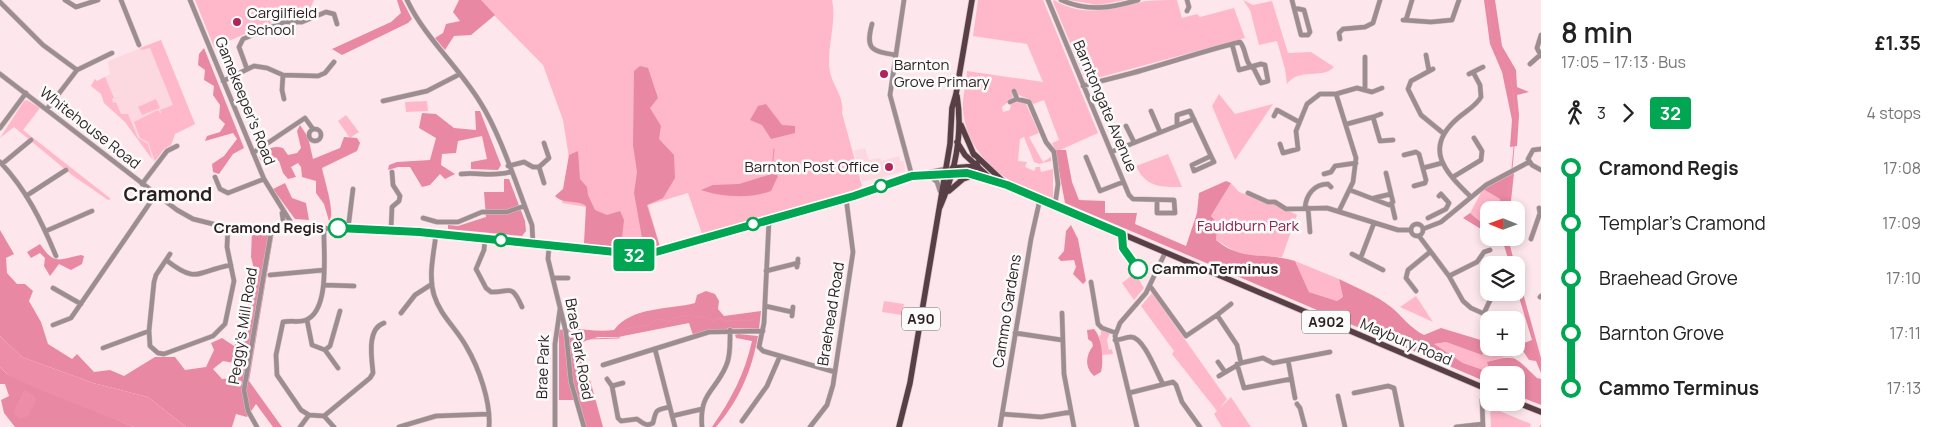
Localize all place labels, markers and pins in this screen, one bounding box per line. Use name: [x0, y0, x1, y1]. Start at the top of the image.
place label: Cargilfield School: [247, 2, 317, 40]
marker: Cargilfield School: [231, 16, 243, 28]
place label: Barnton Grove Primary: [894, 54, 990, 92]
marker: Barnton Grove Primary: [878, 68, 890, 80]
place label: Barnton Post Office: [745, 156, 879, 177]
marker: Barnton Post Office: [883, 161, 895, 173]
unlabelled marker: [874, 179, 888, 193]
place label: Cramond Regis: [214, 217, 324, 238]
unlabelled marker: [746, 217, 760, 231]
marker: Cramond Regis: [328, 218, 348, 238]
unlabelled marker: [494, 233, 508, 247]
place label: Cammo Terminus: [1152, 258, 1278, 279]
marker: Cammo Terminus: [1128, 259, 1148, 279]

